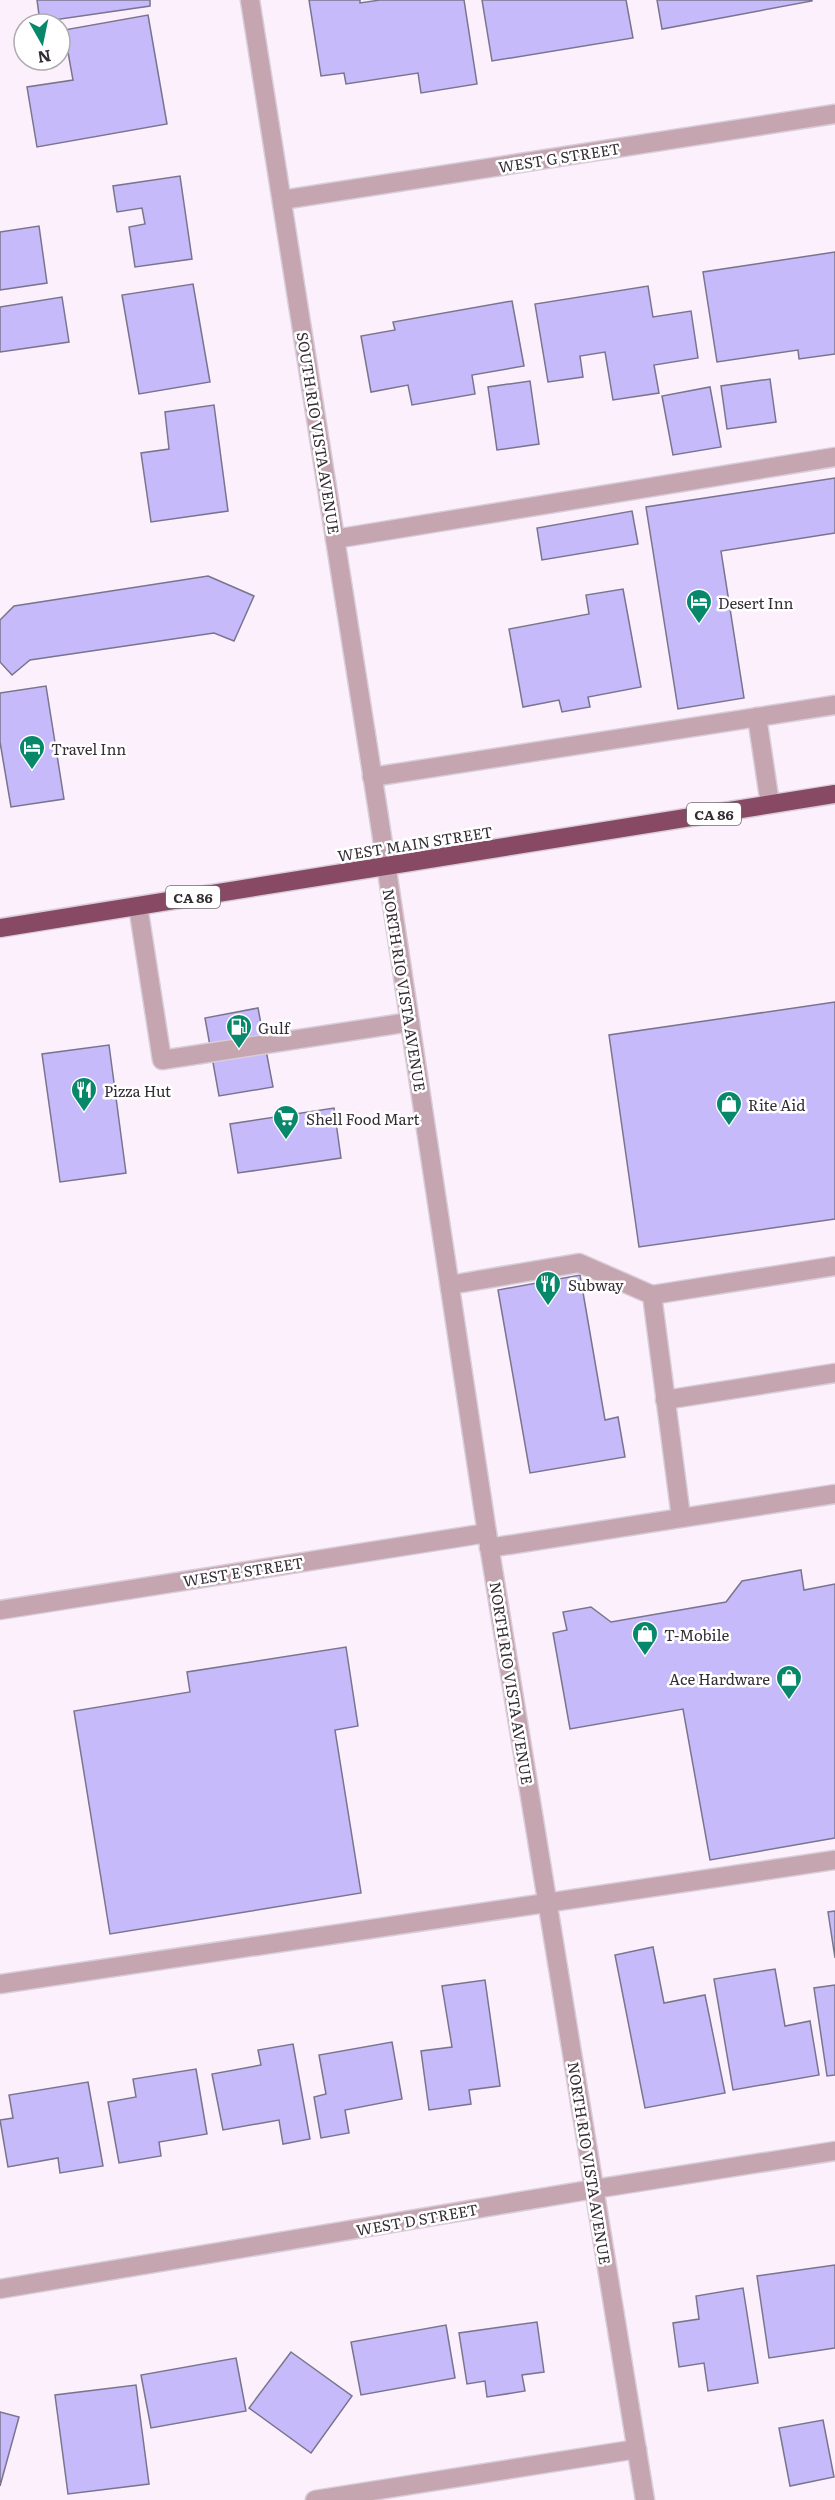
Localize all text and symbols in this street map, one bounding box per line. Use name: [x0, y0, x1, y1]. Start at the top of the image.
north arrow: [12, 12, 72, 72]
text: N: [36, 45, 53, 71]
street label: WEST G STREET: [496, 136, 622, 178]
street label: SOUTH RIO VISTA AVENUE: [292, 330, 346, 536]
hotel icon: Desert Inn: [684, 587, 714, 625]
place label: Desert Inn: [718, 591, 794, 614]
hotel icon: Travel Inn: [17, 733, 47, 771]
place label: Travel Inn: [51, 737, 126, 760]
road number: CA 86: [687, 803, 741, 825]
street label: WEST MAIN STREET: [336, 819, 494, 867]
road number: CA 86: [166, 886, 220, 908]
street label: NORTH RIO VISTA AVENUE: [378, 887, 432, 1093]
fuel station icon: Gulf: [224, 1012, 254, 1050]
place label: Gulf: [258, 1016, 291, 1039]
restaurant icon: Pizza Hut: [69, 1075, 99, 1113]
place label: Pizza Hut: [104, 1079, 171, 1102]
shop icon: Rite Aid: [714, 1089, 744, 1127]
place label: Rite Aid: [748, 1093, 805, 1116]
supermarket icon: Shell Food Mart: [271, 1103, 301, 1141]
place label: Shell Food Mart: [306, 1107, 420, 1130]
restaurant icon: Subway: [533, 1269, 563, 1307]
place label: Subway: [568, 1273, 624, 1296]
street label: WEST E STREET: [181, 1550, 305, 1592]
street label: NORTH RIO VISTA AVENUE: [485, 1580, 539, 1786]
shop icon: T-Mobile: [630, 1619, 660, 1657]
place label: T-Mobile: [664, 1623, 729, 1646]
shop icon: Ace Hardware: [774, 1663, 804, 1701]
place label: Ace Hardware: [669, 1667, 770, 1690]
street label: NORTH RIO VISTA AVENUE: [563, 2060, 617, 2266]
street label: WEST D STREET: [354, 2197, 480, 2241]

